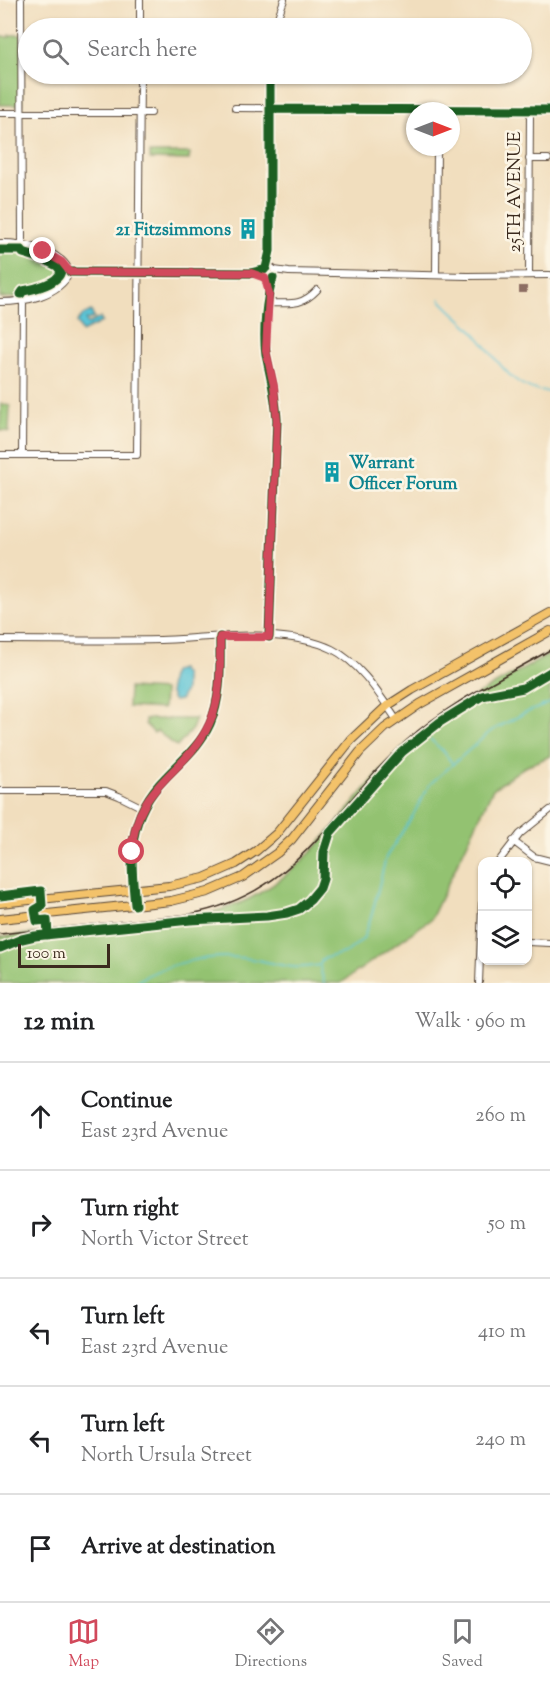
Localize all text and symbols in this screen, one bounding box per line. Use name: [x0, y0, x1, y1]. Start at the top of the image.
search box: [18, 18, 532, 84]
icon: search: [39, 35, 72, 68]
text: Search here: [87, 35, 197, 67]
north arrow: [406, 102, 460, 156]
street label: 25TH AVENUE: [503, 131, 529, 253]
building icon: 21 Fitzsimmons: [236, 217, 260, 241]
place label: 21 Fitzsimmons: [116, 218, 231, 244]
route end: [29, 237, 55, 263]
place label: Warrant Officer Forum: [349, 451, 458, 498]
building icon: Warrant Officer Forum: [320, 460, 344, 484]
route start: [118, 838, 144, 864]
map controls: [478, 857, 532, 965]
button: locate: [478, 857, 532, 911]
button: layers: [478, 911, 532, 965]
scale bar: [18, 941, 110, 968]
text: 100 m: [27, 943, 66, 966]
text: 12 min: [24, 1004, 95, 1041]
text: Walk · 960 m: [414, 1008, 526, 1037]
text: Continue: [81, 1086, 172, 1118]
icon: ahead: [24, 1100, 57, 1133]
text: 260 m: [475, 1102, 526, 1131]
text: East 23rd Avenue: [81, 1118, 228, 1147]
text: Turn right: [81, 1194, 178, 1226]
icon: right: [24, 1208, 57, 1241]
text: 50 m: [488, 1210, 526, 1239]
text: North Victor Street: [81, 1226, 249, 1255]
text: Turn left: [81, 1302, 164, 1334]
icon: left: [24, 1316, 57, 1349]
text: 410 m: [478, 1318, 526, 1347]
text: East 23rd Avenue: [81, 1334, 228, 1363]
text: Turn left: [81, 1410, 164, 1442]
icon: left: [24, 1424, 57, 1457]
text: 240 m: [475, 1426, 526, 1455]
text: North Ursula Street: [81, 1442, 252, 1471]
icon: arrive: [24, 1532, 57, 1565]
text: Arrive at destination: [81, 1532, 276, 1564]
tab: Map: [67, 1615, 100, 1674]
tab: Directions: [235, 1615, 307, 1674]
tab: Saved: [442, 1615, 483, 1674]

